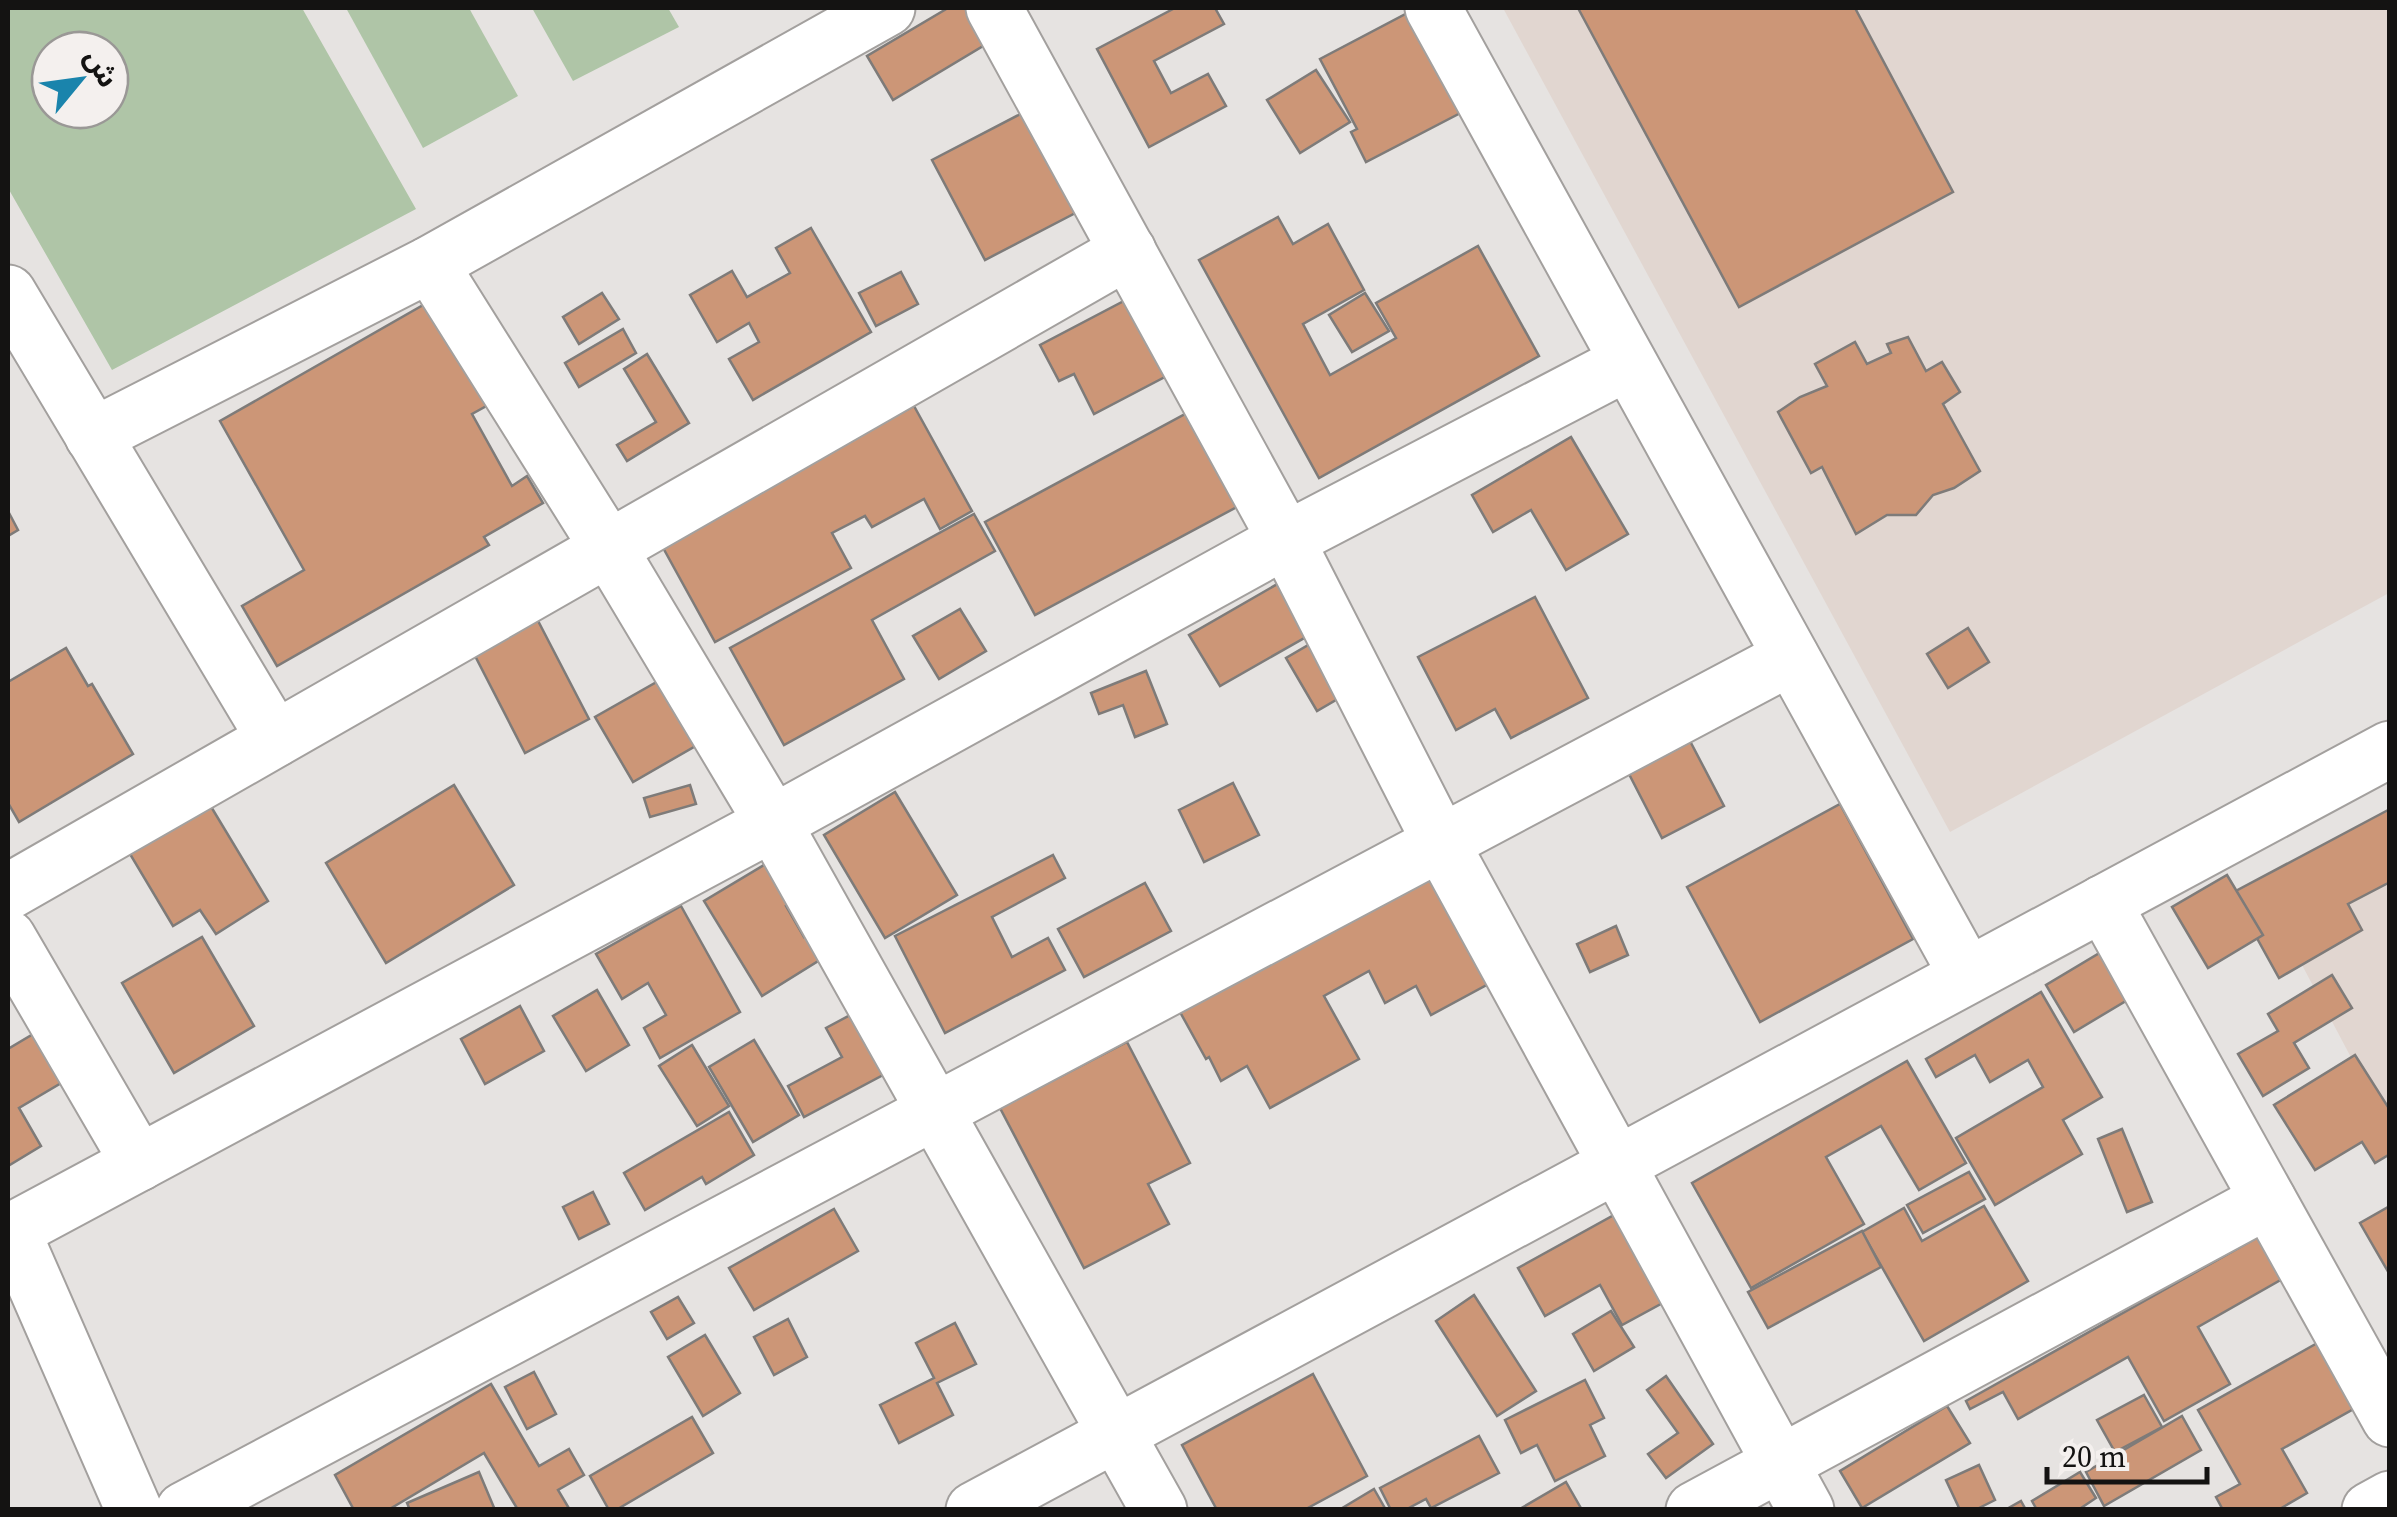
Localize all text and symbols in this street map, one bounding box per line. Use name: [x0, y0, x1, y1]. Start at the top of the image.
north arrow: [30, 30, 130, 130]
text: ش: [76, 42, 128, 94]
scale bar: [2047, 1422, 2207, 1484]
text: 20 m: [2062, 1436, 2126, 1477]

